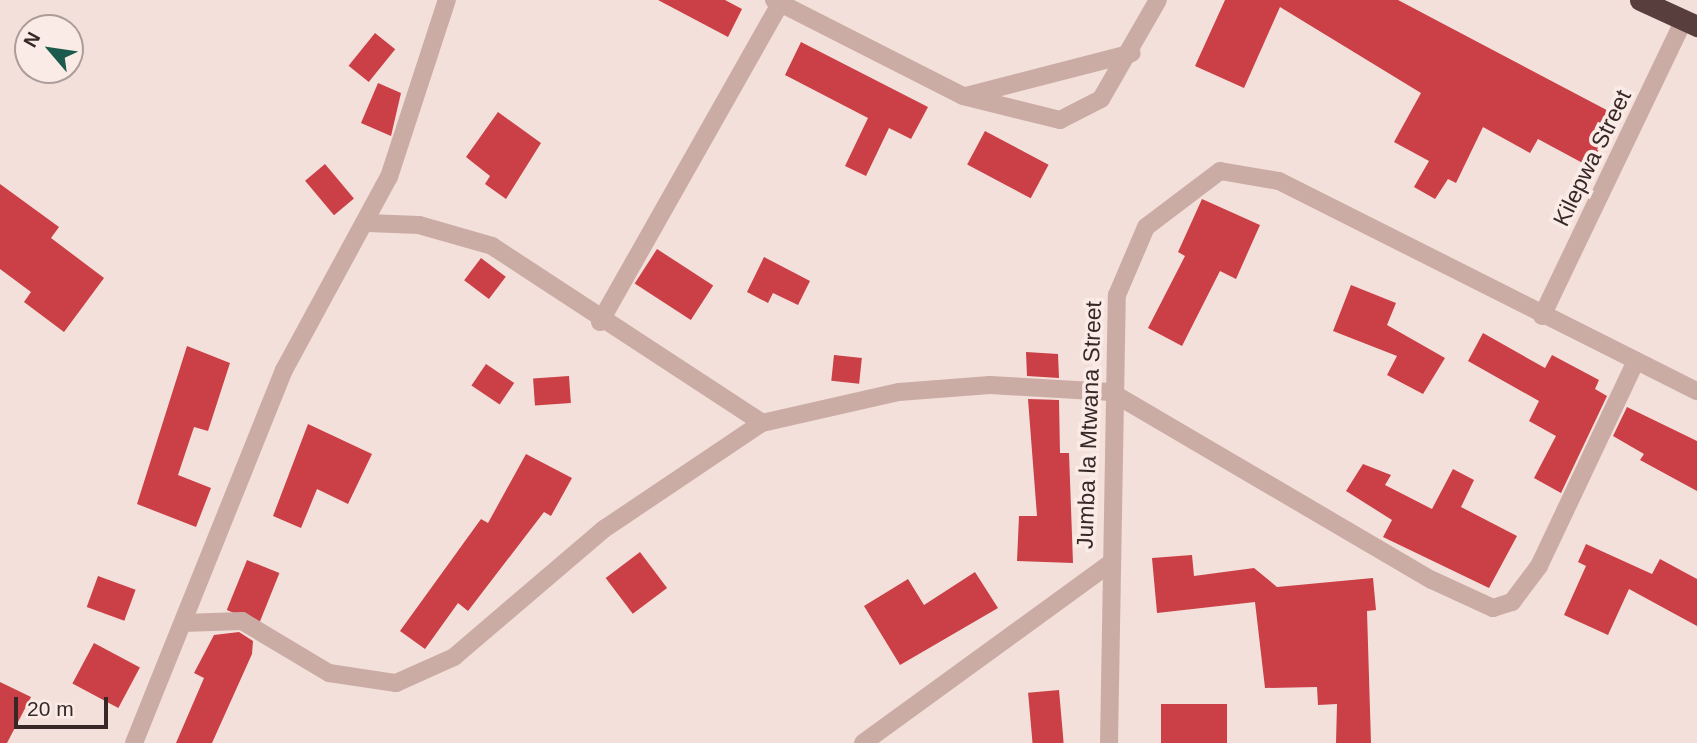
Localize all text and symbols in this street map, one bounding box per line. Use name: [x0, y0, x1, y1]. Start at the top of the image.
north arrow: [14, 14, 84, 84]
text: N: [19, 28, 44, 51]
street label: Kilepwa Street: [1547, 85, 1637, 231]
street label: Jumba la Mtwana Street: [1071, 301, 1107, 549]
scale bar: [18, 684, 112, 728]
text: 20 m: [27, 697, 74, 720]

